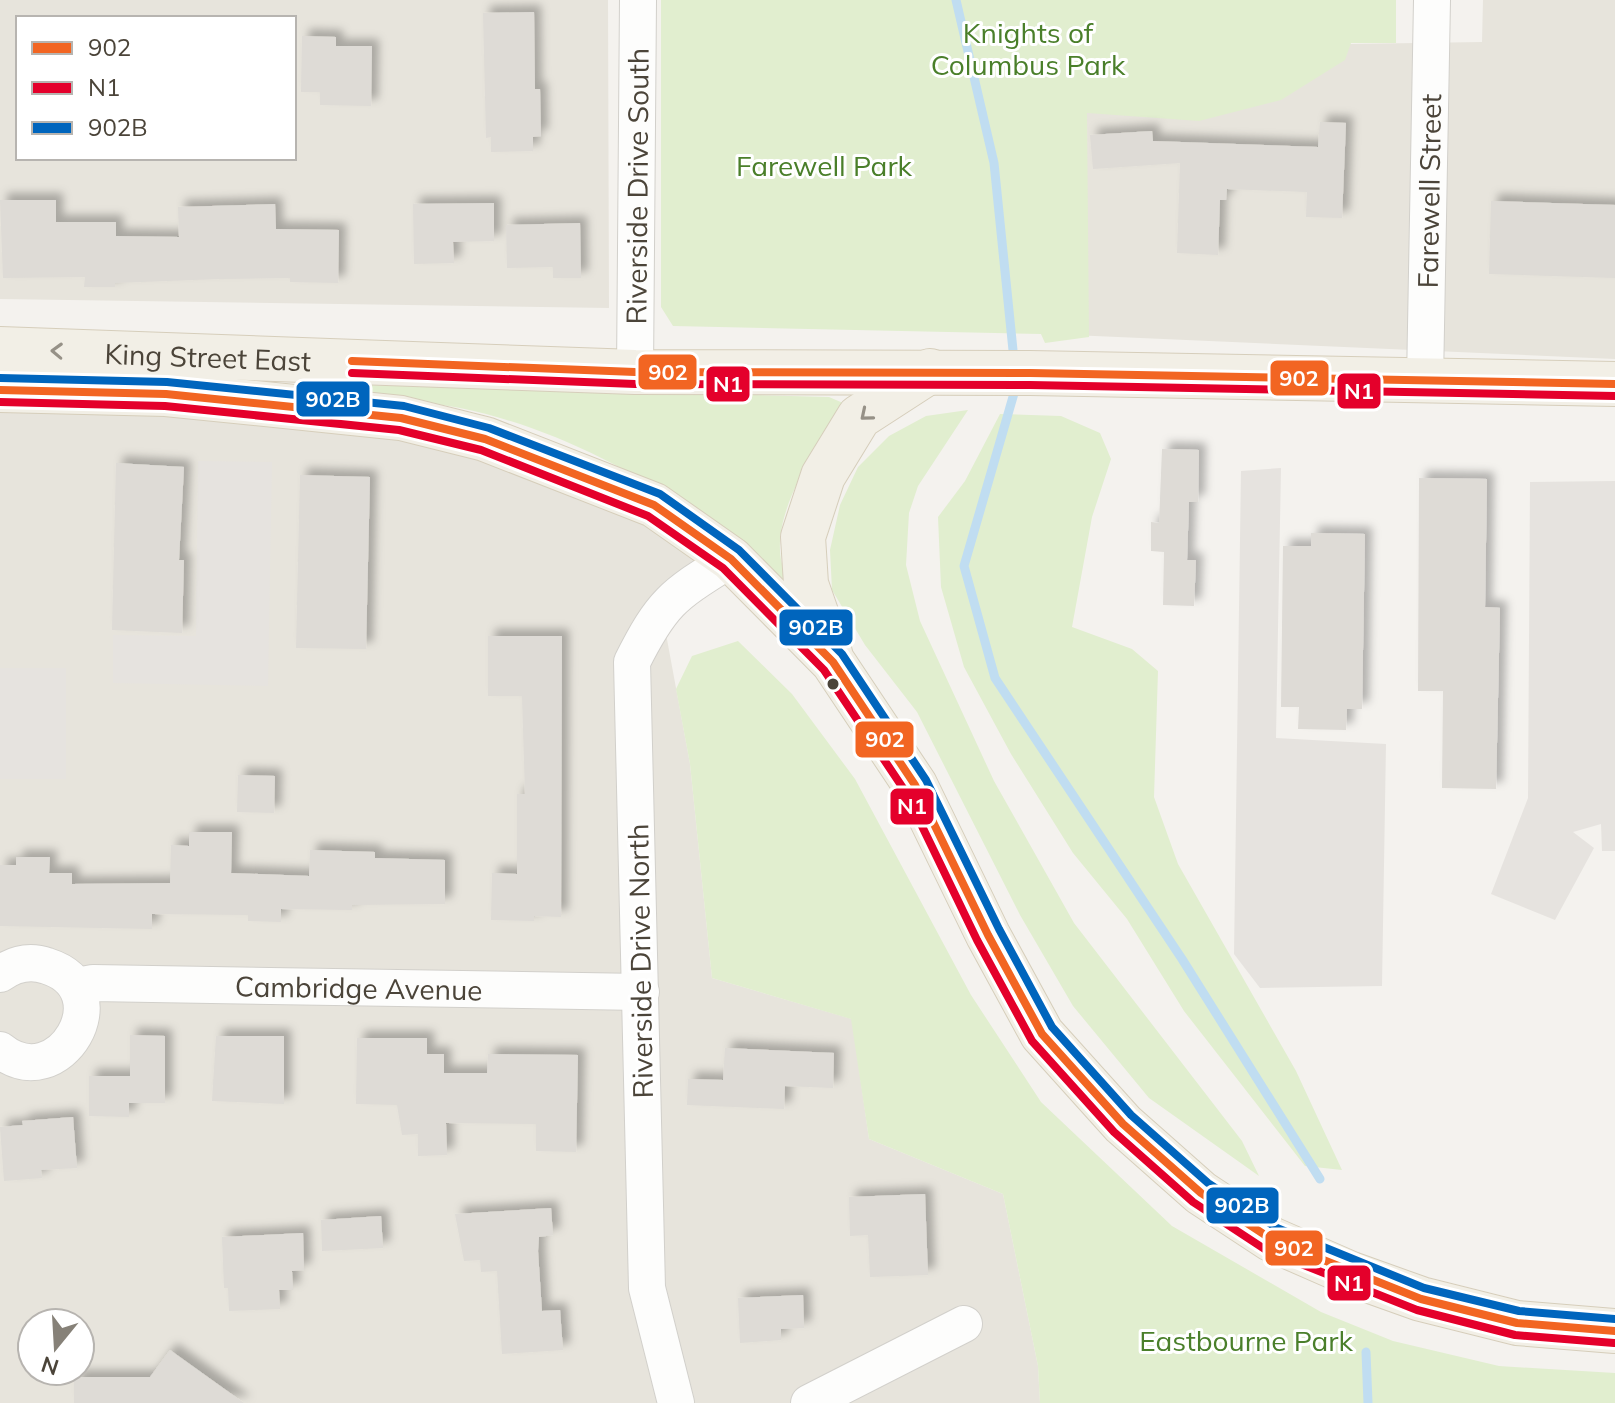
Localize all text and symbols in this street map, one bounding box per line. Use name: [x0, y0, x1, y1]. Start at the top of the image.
park label: Knights of Columbus Park: [931, 15, 1126, 82]
legend: [16, 16, 296, 160]
text: 902: [88, 32, 131, 62]
street label: Riverside Drive South: [618, 47, 655, 325]
text: N1: [88, 72, 120, 102]
street label: Farewell Street: [1409, 93, 1448, 289]
text: 902B: [88, 112, 148, 142]
park label: Farewell Park: [736, 148, 913, 183]
street label: King Street East: [104, 335, 312, 378]
one-way arrow: [50, 342, 63, 359]
line badge: 902: [637, 353, 698, 391]
text: 902: [648, 358, 688, 386]
line badge: 902: [1269, 359, 1330, 397]
text: 902: [1279, 364, 1319, 392]
line badge: N1: [705, 365, 751, 403]
text: N1: [713, 370, 743, 398]
line badge: N1: [1336, 372, 1382, 410]
text: N1: [1344, 377, 1374, 405]
line badge: 902B: [295, 380, 371, 418]
text: 902B: [306, 385, 360, 413]
one-way arrow: [860, 405, 875, 419]
line badge: 902B: [778, 608, 854, 647]
text: 902B: [789, 613, 843, 641]
unlabelled marker: [825, 676, 841, 692]
line badge: 902: [854, 720, 915, 759]
text: 902: [865, 725, 905, 753]
line badge: N1: [889, 787, 935, 826]
text: N1: [897, 792, 927, 820]
street label: Riverside Drive North: [620, 823, 660, 1099]
street label: Cambridge Avenue: [235, 968, 483, 1007]
line badge: 902B: [1205, 1186, 1280, 1225]
text: 902B: [1215, 1191, 1269, 1219]
line badge: 902: [1264, 1229, 1324, 1267]
text: 902: [1274, 1234, 1314, 1262]
line badge: N1: [1326, 1264, 1372, 1302]
text: N1: [1334, 1269, 1364, 1297]
north arrow: [16, 1307, 96, 1387]
park label: Eastbourne Park: [1139, 1323, 1353, 1358]
text: N: [38, 1350, 62, 1382]

